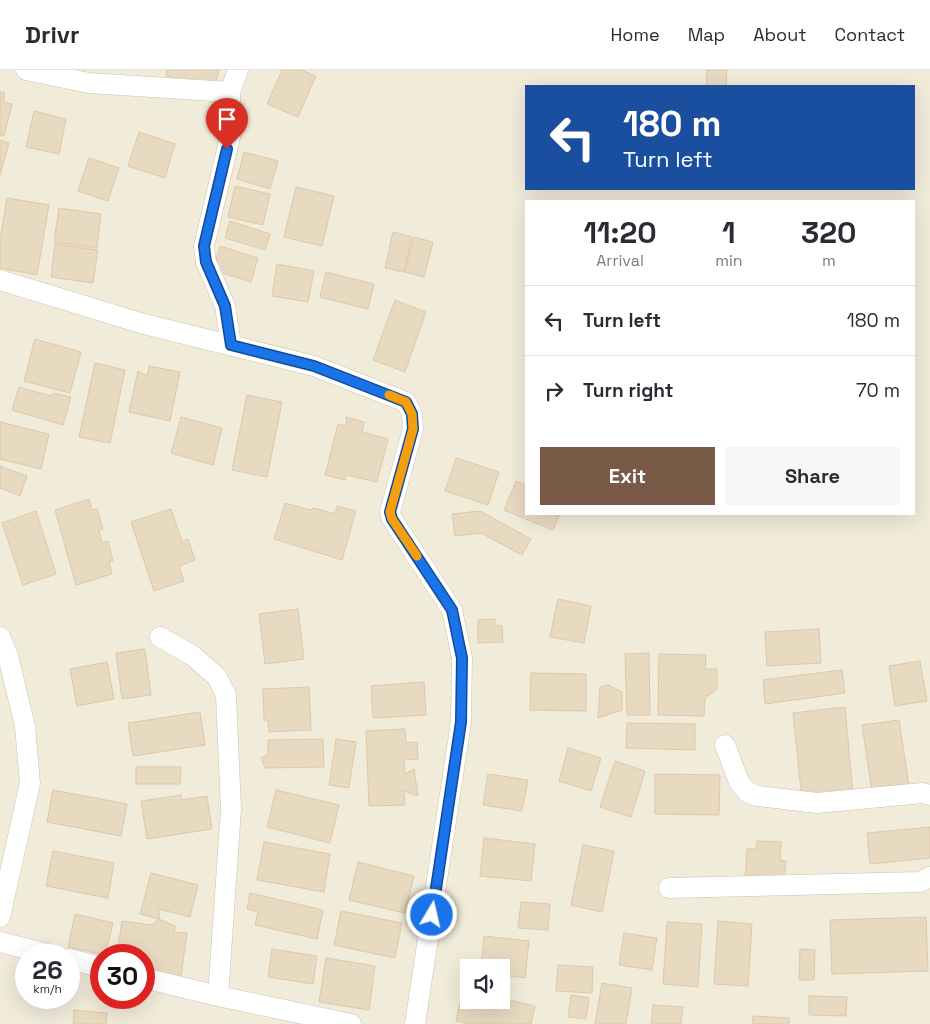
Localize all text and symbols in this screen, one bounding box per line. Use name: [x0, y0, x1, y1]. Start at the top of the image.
text: Drivr: [25, 19, 80, 50]
text: Home: [611, 23, 660, 46]
text: Map: [688, 23, 725, 46]
text: About: [753, 23, 807, 46]
text: Contact: [835, 23, 905, 46]
pin: [206, 98, 248, 149]
text: 180 m: [623, 102, 721, 146]
icon: arrive: [213, 105, 241, 133]
icon: left: [540, 105, 605, 170]
text: Turn left: [623, 145, 713, 173]
text: 11:20: [583, 213, 657, 252]
text: 1: [722, 213, 736, 252]
text: 320: [801, 213, 857, 252]
text: Arrival: [596, 250, 644, 271]
text: min: [715, 250, 743, 271]
text: m: [822, 250, 836, 271]
icon: left: [540, 307, 568, 335]
text: Turn left: [583, 308, 661, 333]
text: 180 m: [847, 308, 900, 333]
icon: right: [540, 377, 568, 405]
text: Turn right: [583, 378, 673, 403]
text: 70 m: [856, 378, 900, 403]
button: Exit: [540, 447, 715, 505]
button: Share: [725, 447, 900, 505]
position arrow: [405, 888, 457, 940]
speed limit sign: 30: [90, 944, 155, 1009]
text: 26: [32, 954, 63, 986]
map controls: [460, 959, 510, 1009]
button: sound: [460, 959, 510, 1009]
text: km/h: [33, 981, 62, 997]

